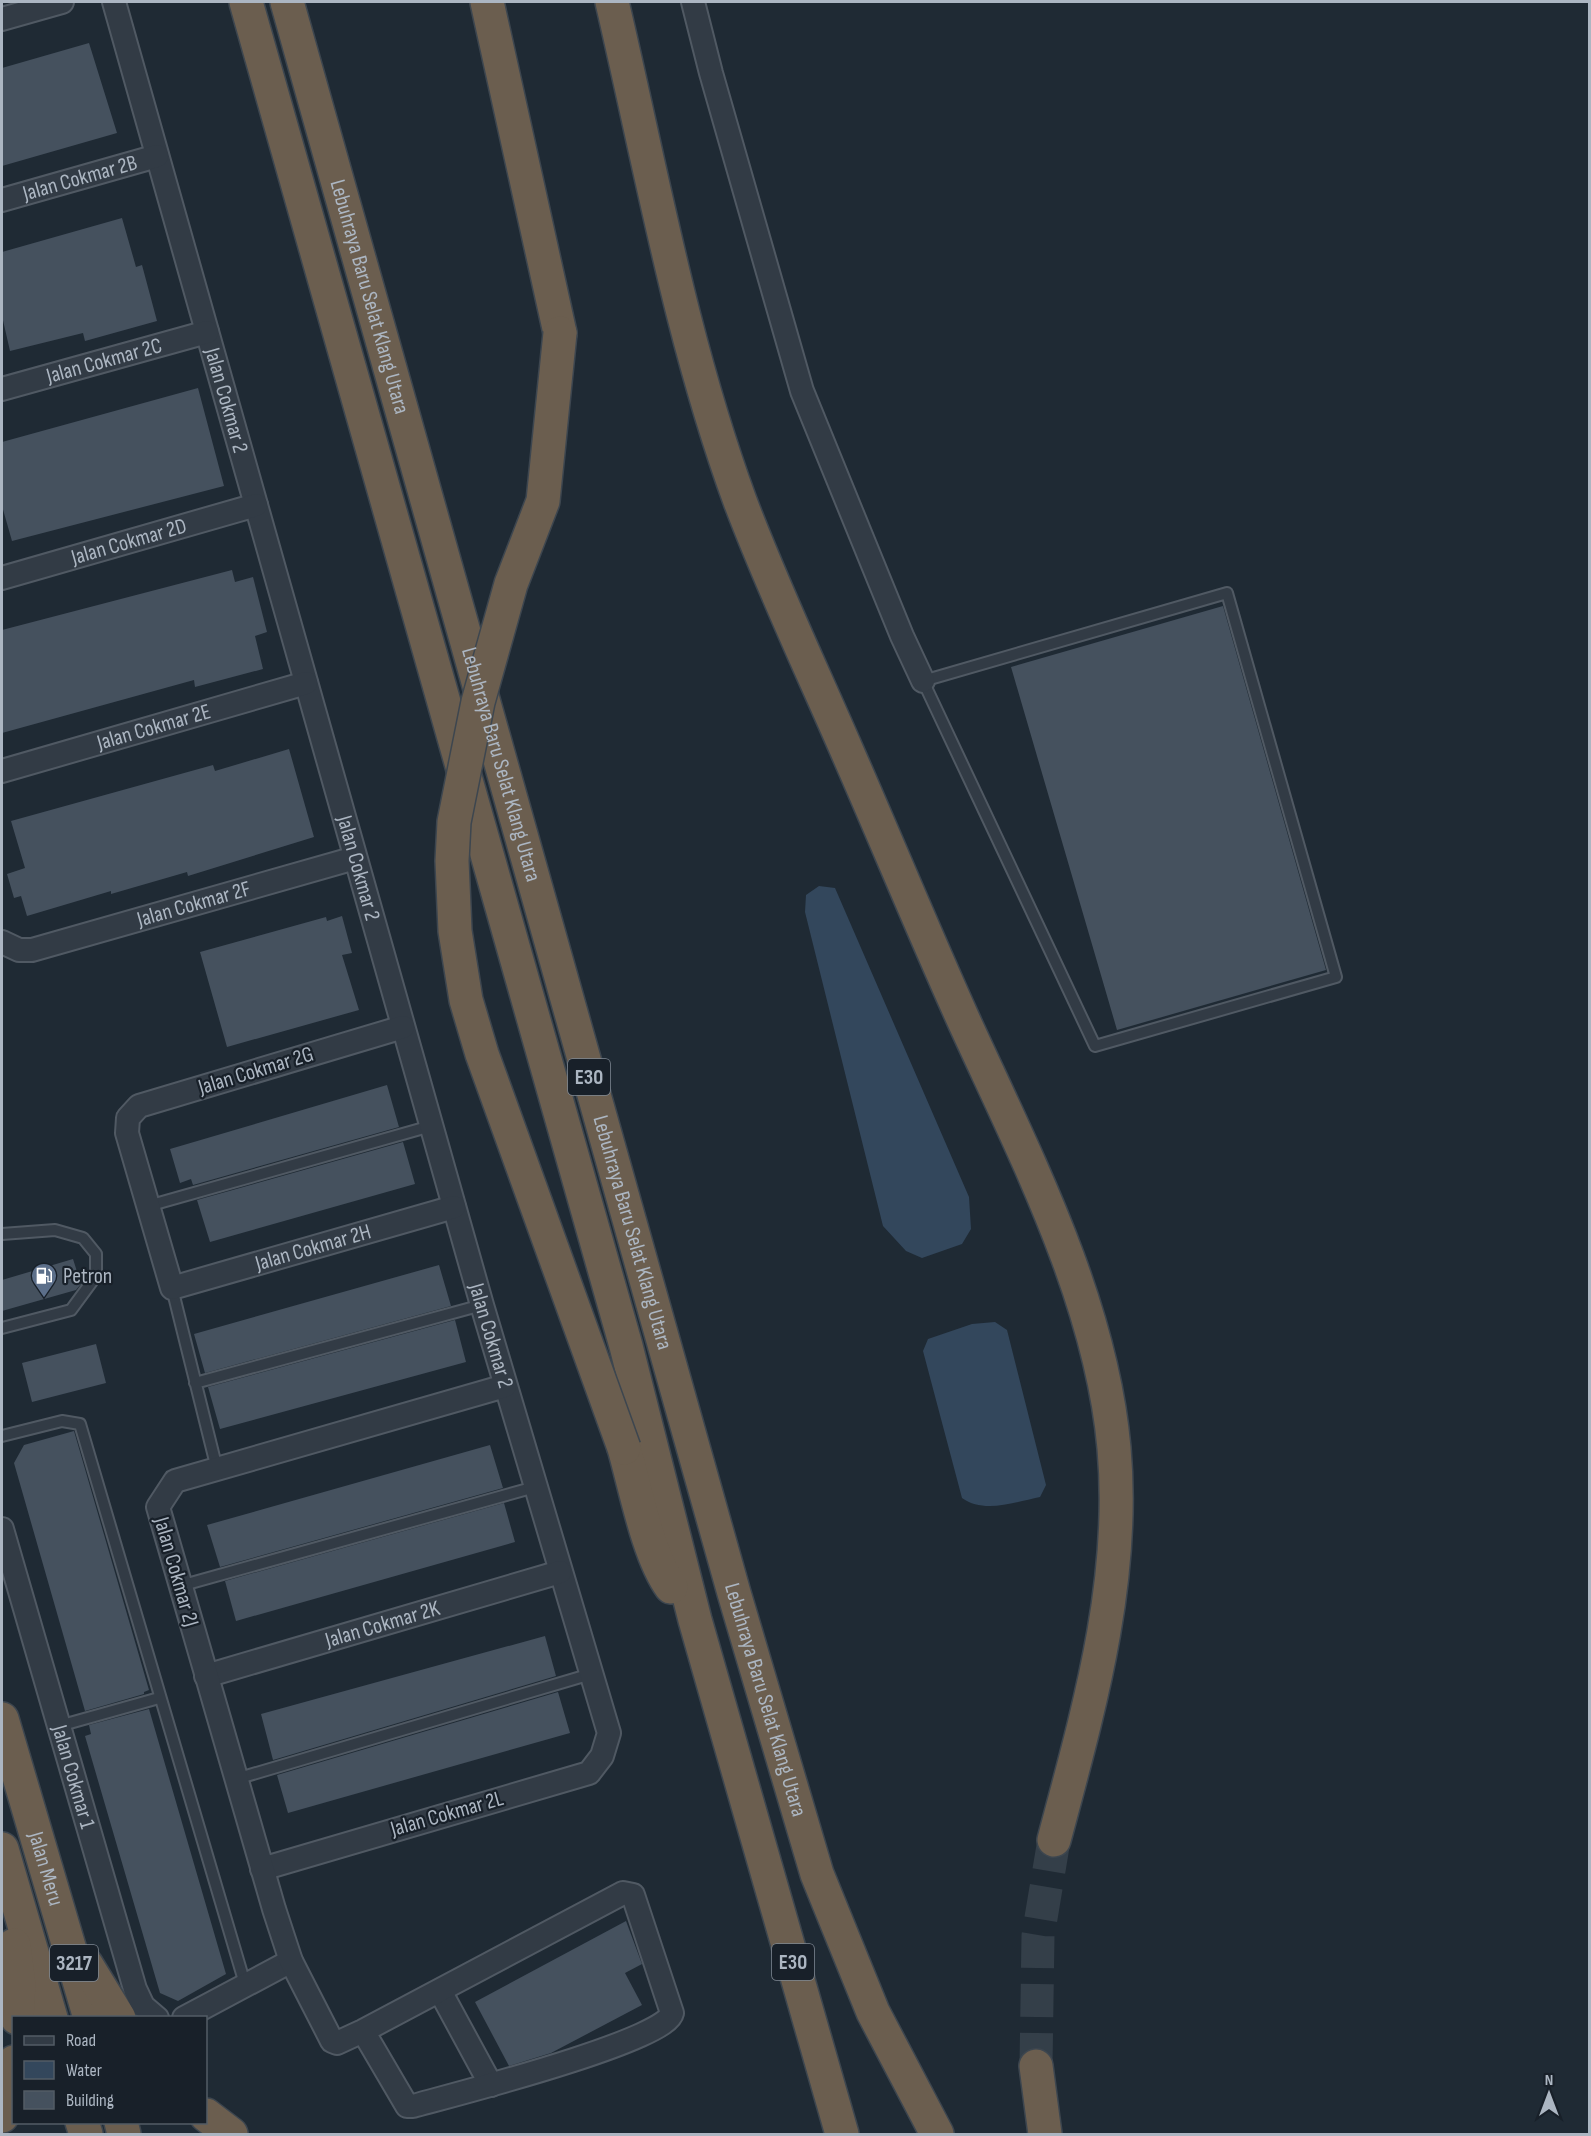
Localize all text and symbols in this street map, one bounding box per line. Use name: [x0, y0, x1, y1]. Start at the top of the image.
street label: Jalan Cokmar 2B: [19, 149, 140, 207]
street label: Lebuhraya Baru Selat Klang Utara: [324, 176, 416, 417]
street label: Jalan Cokmar 2C: [42, 332, 165, 390]
street label: Jalan Cokmar 2: [199, 344, 254, 456]
street label: Jalan Cokmar 2D: [67, 512, 190, 571]
street label: Lebuhraya Baru Selat Klang Utara: [455, 644, 547, 885]
street label: Jalan Cokmar 2E: [93, 698, 214, 757]
street label: Jalan Cokmar 2: [331, 811, 386, 924]
street label: Jalan Cokmar 2F: [133, 875, 254, 933]
street label: Jalan Cokmar 2G: [194, 1041, 317, 1102]
road number: E30: [568, 1059, 610, 1095]
street label: Lebuhraya Baru Selat Klang Utara: [587, 1112, 678, 1353]
street label: Jalan Cokmar 2H: [251, 1218, 374, 1277]
fuel station icon: Petron: [29, 1261, 59, 1299]
place label: Petron: [63, 1263, 112, 1290]
street label: Jalan Cokmar 2: [463, 1279, 519, 1391]
street label: Jalan Cokmar 2J: [147, 1513, 205, 1630]
street label: Lebuhraya Baru Selat Klang Utara: [718, 1580, 813, 1820]
street label: Jalan Cokmar 2K: [321, 1595, 443, 1654]
street label: Jalan Cokmar 1: [46, 1721, 102, 1832]
street label: Jalan Cokmar 2L: [387, 1785, 507, 1843]
street label: Jalan Meru: [22, 1827, 70, 1909]
road number: E30: [772, 1944, 814, 1980]
road number: 3217: [50, 1945, 98, 1981]
legend: [12, 2016, 207, 2124]
text: Road: [66, 2030, 96, 2051]
text: Water: [66, 2060, 102, 2081]
north arrow: [1519, 2064, 1579, 2124]
text: N: [1545, 2071, 1553, 2090]
text: Building: [66, 2090, 114, 2111]

